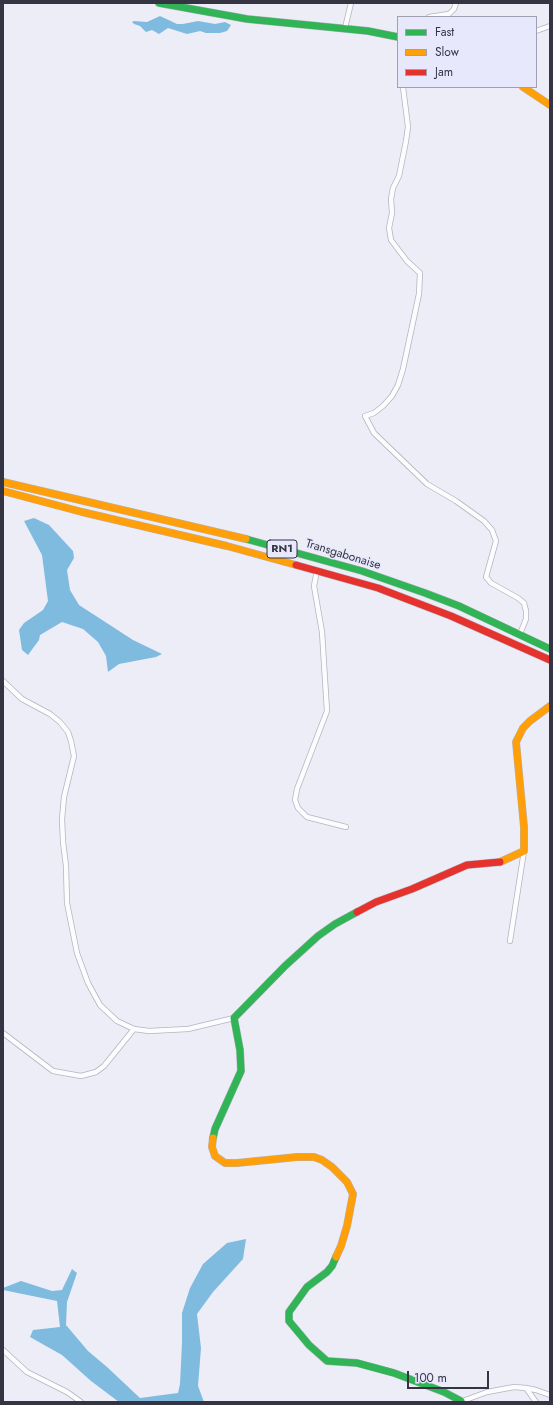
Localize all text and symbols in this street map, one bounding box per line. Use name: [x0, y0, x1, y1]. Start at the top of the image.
legend: [397, 16, 537, 88]
text: Fast: [435, 23, 454, 41]
text: Slow: [435, 43, 459, 61]
text: Jam: [435, 63, 453, 81]
street label: Transgabonaise: [304, 537, 382, 573]
road number: RN1: [267, 540, 297, 558]
scale bar: [409, 1363, 491, 1389]
text: 100 m: [414, 1369, 447, 1387]

